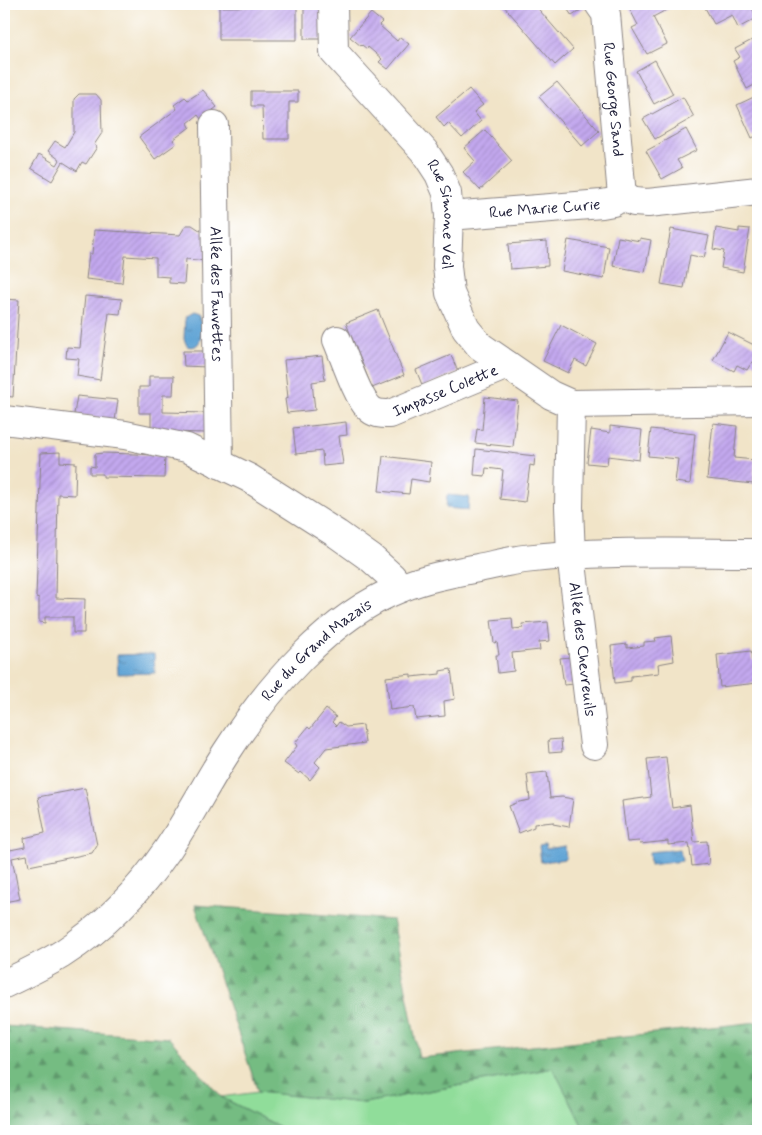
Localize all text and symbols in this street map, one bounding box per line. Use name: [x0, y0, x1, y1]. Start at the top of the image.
street label: Rue George Sand: [598, 41, 629, 158]
street label: Rue Simone Veil: [422, 155, 460, 270]
street label: Rue Marie Curie: [488, 194, 601, 223]
street label: Allée des Fauvettes: [205, 226, 228, 362]
street label: Impasse Colette: [390, 359, 501, 422]
street label: Allée des Chevreuils: [564, 581, 601, 718]
street label: Rue du Grand Mazais: [257, 594, 376, 705]

